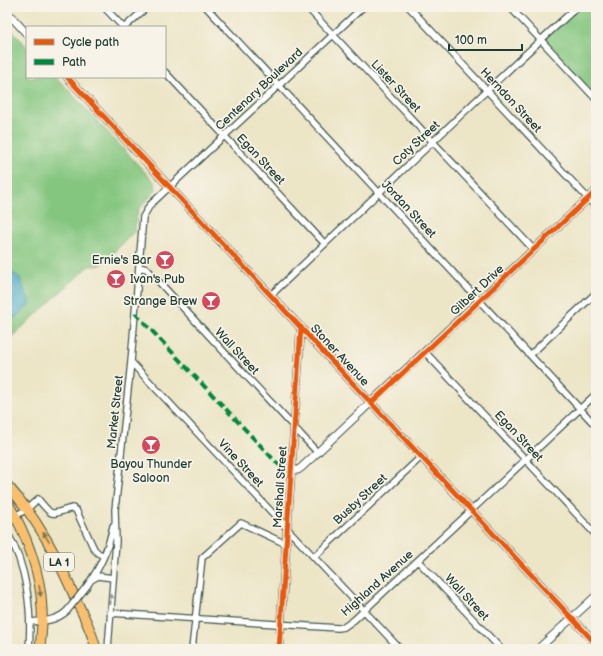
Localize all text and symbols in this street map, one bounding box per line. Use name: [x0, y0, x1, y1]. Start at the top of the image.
legend: [26, 26, 166, 78]
scale bar: [449, 26, 522, 52]
text: 100 m: [455, 33, 487, 48]
text: Cycle path: [62, 35, 119, 50]
street label: Centenary Boulevard: [213, 45, 306, 134]
text: Path: [62, 55, 87, 70]
street label: Lister Street: [368, 57, 424, 116]
street label: Herndon Street: [477, 65, 545, 136]
street label: Coty Street: [389, 117, 443, 169]
street label: Egan Street: [233, 131, 288, 188]
street label: Jordan Street: [378, 177, 439, 241]
bar icon: Ernie's Bar: [154, 249, 176, 271]
place label: Ernie's Bar: [92, 253, 152, 268]
street label: Gilbert Drive: [447, 262, 507, 319]
bar icon: Ivan's Pub: [105, 268, 127, 290]
place label: Ivan's Pub: [130, 272, 185, 287]
bar icon: Strange Brew: [200, 290, 222, 312]
place label: Strange Brew: [124, 294, 197, 309]
street label: Stoner Avenue: [307, 321, 372, 389]
street label: Wall Street: [211, 325, 262, 378]
street label: Market Street: [104, 374, 127, 450]
street label: Egan Street: [491, 408, 546, 465]
bar icon: Bayou Thunder Saloon: [140, 434, 162, 456]
street label: Vine Street: [215, 436, 267, 491]
street label: Marshall Street: [270, 445, 291, 529]
place label: Bayou Thunder Saloon: [110, 457, 192, 486]
street label: Busby Street: [330, 470, 391, 528]
one-way arrow: [42, 531, 49, 543]
street label: Highland Avenue: [338, 547, 416, 620]
road number: LA 1: [44, 553, 74, 571]
street label: Wall Street: [441, 571, 492, 624]
one-way arrow: [37, 585, 43, 597]
one-way arrow: [108, 593, 115, 605]

